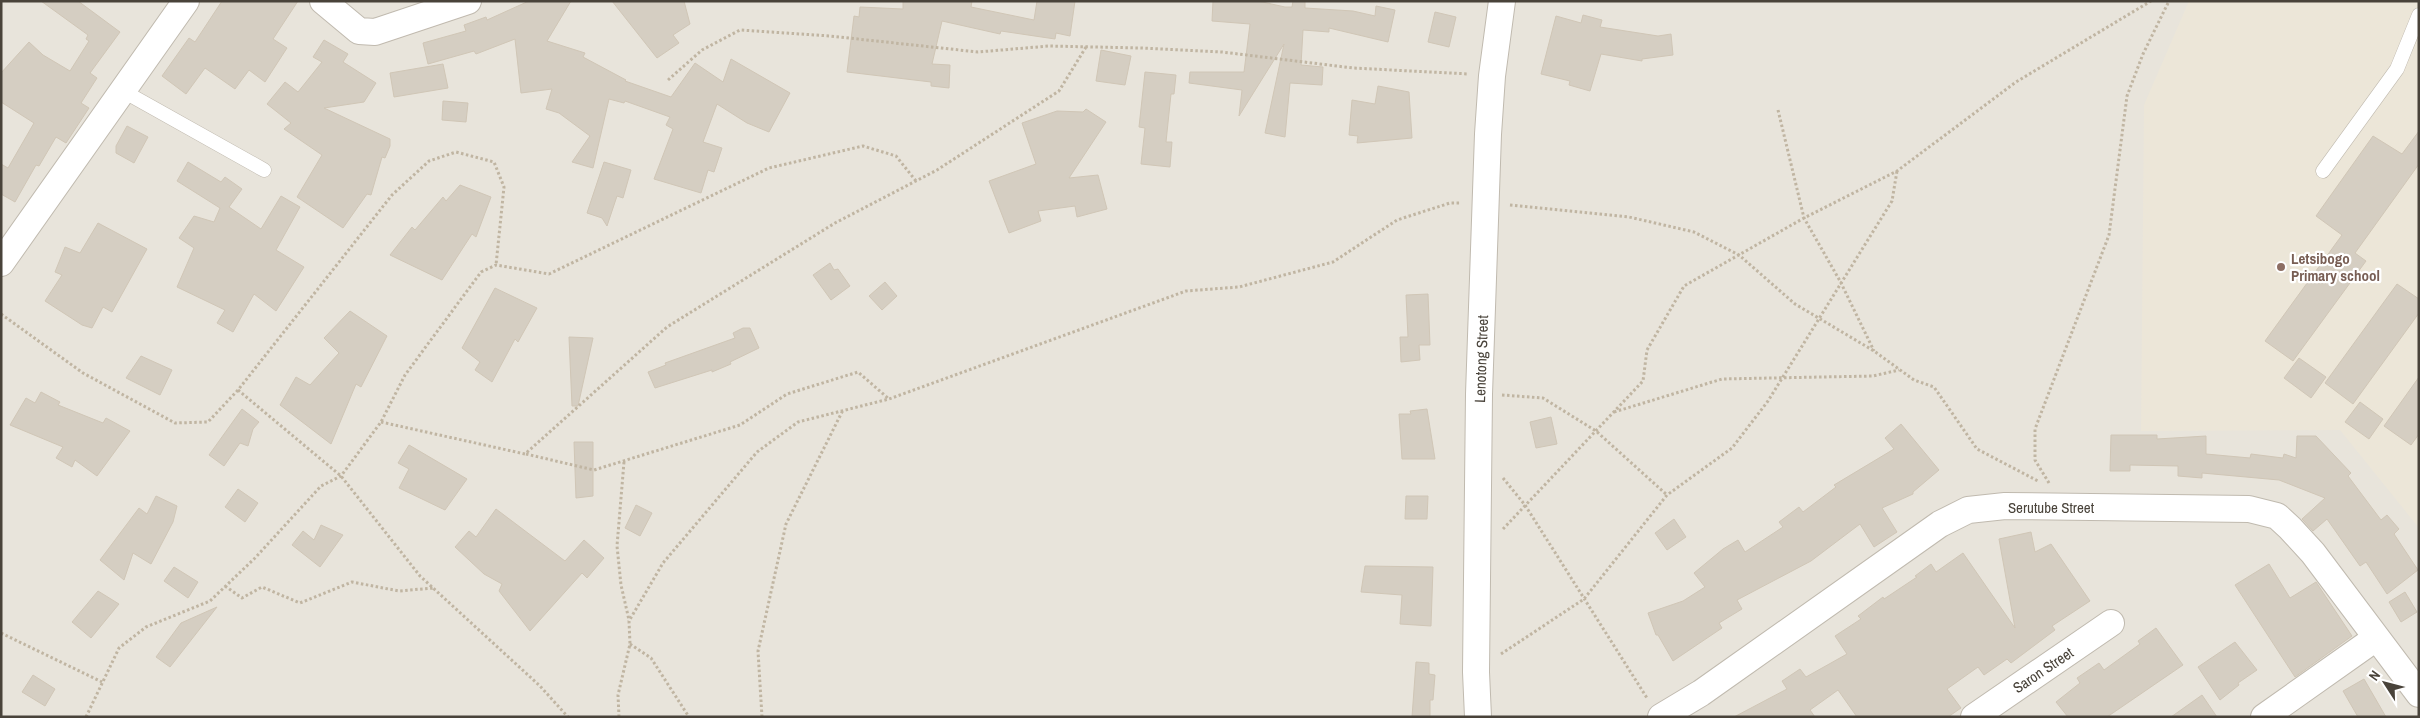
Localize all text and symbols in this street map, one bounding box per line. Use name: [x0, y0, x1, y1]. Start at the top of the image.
place label: Letsibogo Primary school: [2291, 248, 2380, 286]
marker: Letsibogo Primary school: [2275, 261, 2287, 273]
street label: Lenotong Street: [1469, 314, 1493, 403]
street label: Serutube Street: [2008, 497, 2095, 518]
street label: Saron Street: [2009, 642, 2078, 698]
north arrow: [2360, 658, 2410, 708]
text: N: [2365, 667, 2384, 684]

